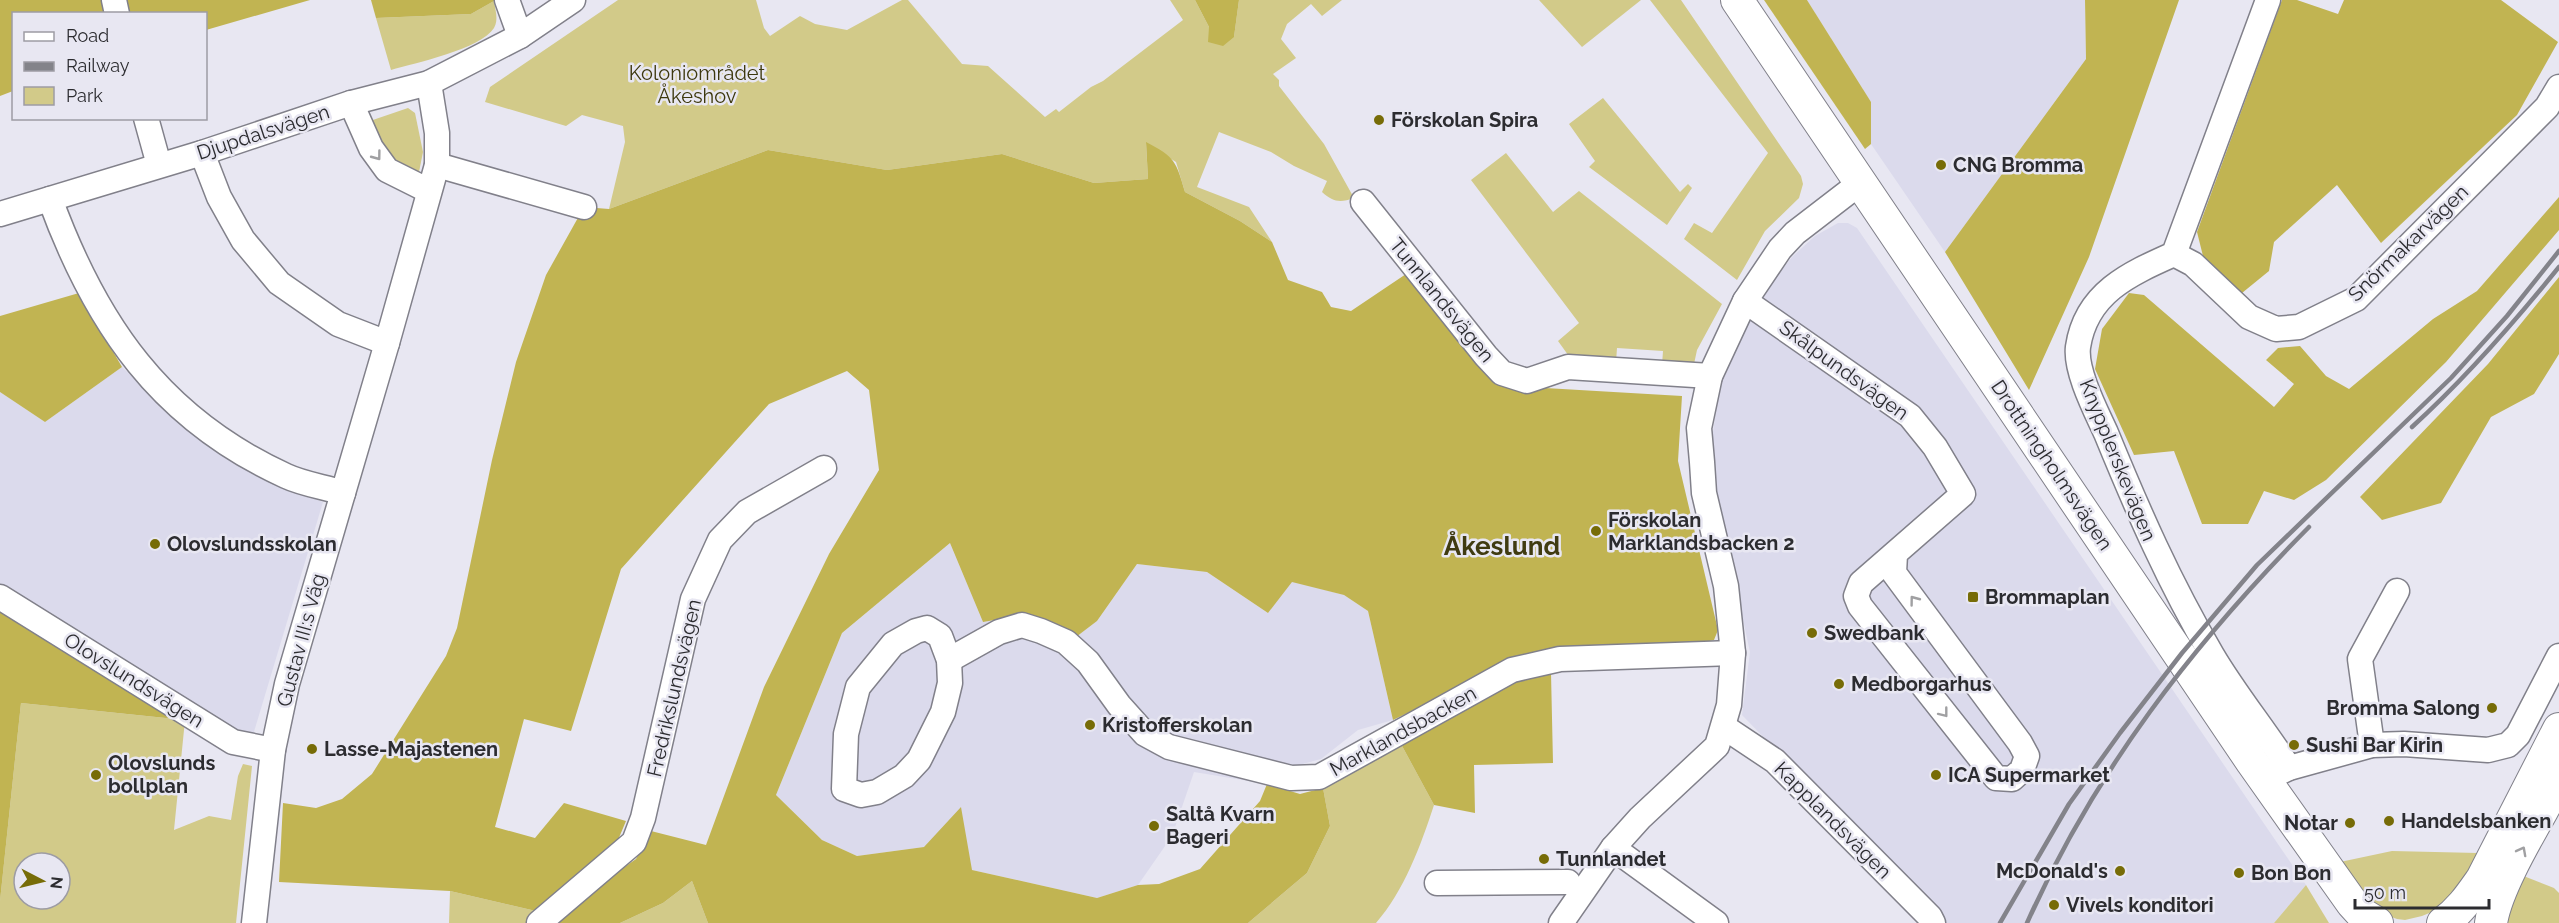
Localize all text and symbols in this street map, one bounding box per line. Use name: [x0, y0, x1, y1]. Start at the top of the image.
legend: [12, 12, 207, 120]
text: Road: [66, 25, 109, 46]
text: Railway: [66, 55, 130, 76]
park label: Koloniområdet Åkeshov: [629, 61, 766, 108]
text: Park: [66, 85, 103, 106]
street label: Djupdalsvägen: [194, 99, 332, 165]
place label: Förskolan Spira: [1391, 108, 1538, 132]
marker: Förskolan Spira: [1372, 113, 1386, 127]
one-way arrow: [369, 149, 380, 160]
place label: CNG Bromma: [1953, 153, 2083, 177]
marker: CNG Bromma: [1934, 158, 1948, 172]
street label: Snörmakarvägen: [2343, 180, 2473, 306]
street label: Tunnlandsvägen: [1385, 233, 1499, 367]
street label: Skålpundsvägen: [1775, 315, 1913, 425]
street label: Drottningholmsvägen: [1986, 375, 2118, 555]
street label: Knypplerskevägen: [2075, 376, 2161, 544]
place label: Förskolan Marklandsbacken 2: [1608, 508, 1794, 555]
marker: Förskolan Marklandsbacken 2: [1589, 524, 1603, 538]
district label: Åkeslund: [1444, 530, 1560, 561]
place label: Olovslundsskolan: [167, 532, 337, 556]
marker: Olovslundsskolan: [148, 537, 162, 551]
street label: Gustav III:s Väg: [272, 571, 330, 709]
place label: Brommaplan: [1985, 585, 2110, 609]
marker: Brommaplan: [1966, 590, 1980, 604]
one-way arrow: [1910, 596, 1921, 607]
street label: Fredrikslundsvägen: [642, 597, 706, 779]
place label: Swedbank: [1824, 621, 1925, 645]
marker: Swedbank: [1805, 626, 1819, 640]
street label: Olovslundsvägen: [60, 627, 208, 733]
place label: Medborgarhus: [1851, 672, 1992, 696]
marker: Medborgarhus: [1832, 677, 1846, 691]
street label: Marklandsbacken: [1326, 681, 1480, 781]
place label: Bromma Salong: [2326, 696, 2480, 720]
marker: Bromma Salong: [2485, 701, 2499, 715]
one-way arrow: [1937, 706, 1948, 717]
place label: Kristofferskolan: [1102, 713, 1253, 737]
marker: Kristofferskolan: [1083, 718, 1097, 732]
place label: Sushi Bar Kirin: [2306, 733, 2443, 757]
place label: Lasse-Majastenen: [324, 737, 498, 761]
marker: Sushi Bar Kirin: [2287, 738, 2301, 752]
marker: Lasse-Majastenen: [305, 742, 319, 756]
place label: Olovslunds bollplan: [108, 751, 216, 798]
street label: Kapplandsvägen: [1770, 757, 1896, 883]
place label: ICA Supermarket: [1948, 763, 2110, 787]
marker: Olovslunds bollplan: [89, 768, 103, 782]
marker: ICA Supermarket: [1929, 768, 1943, 782]
place label: Saltå Kvarn Bageri: [1166, 802, 1275, 849]
place label: Handelsbanken: [2401, 809, 2551, 833]
place label: Notar: [2284, 811, 2338, 835]
marker: Handelsbanken: [2382, 814, 2396, 828]
marker: Notar: [2343, 816, 2357, 830]
marker: Saltå Kvarn Bageri: [1147, 819, 1161, 833]
one-way arrow: [2515, 846, 2526, 857]
place label: Tunnlandet: [1556, 847, 1666, 871]
north arrow: [12, 851, 72, 911]
marker: Tunnlandet: [1537, 852, 1551, 866]
place label: McDonald's: [1996, 859, 2108, 883]
place label: Bon Bon: [2251, 861, 2331, 885]
marker: McDonald's: [2113, 864, 2127, 878]
marker: Bon Bon: [2232, 866, 2246, 880]
scale bar: [2355, 872, 2488, 910]
text: N: [46, 876, 67, 890]
text: 50 m: [2364, 882, 2406, 903]
place label: Vivels konditori: [2066, 893, 2214, 917]
marker: Vivels konditori: [2047, 898, 2061, 912]

